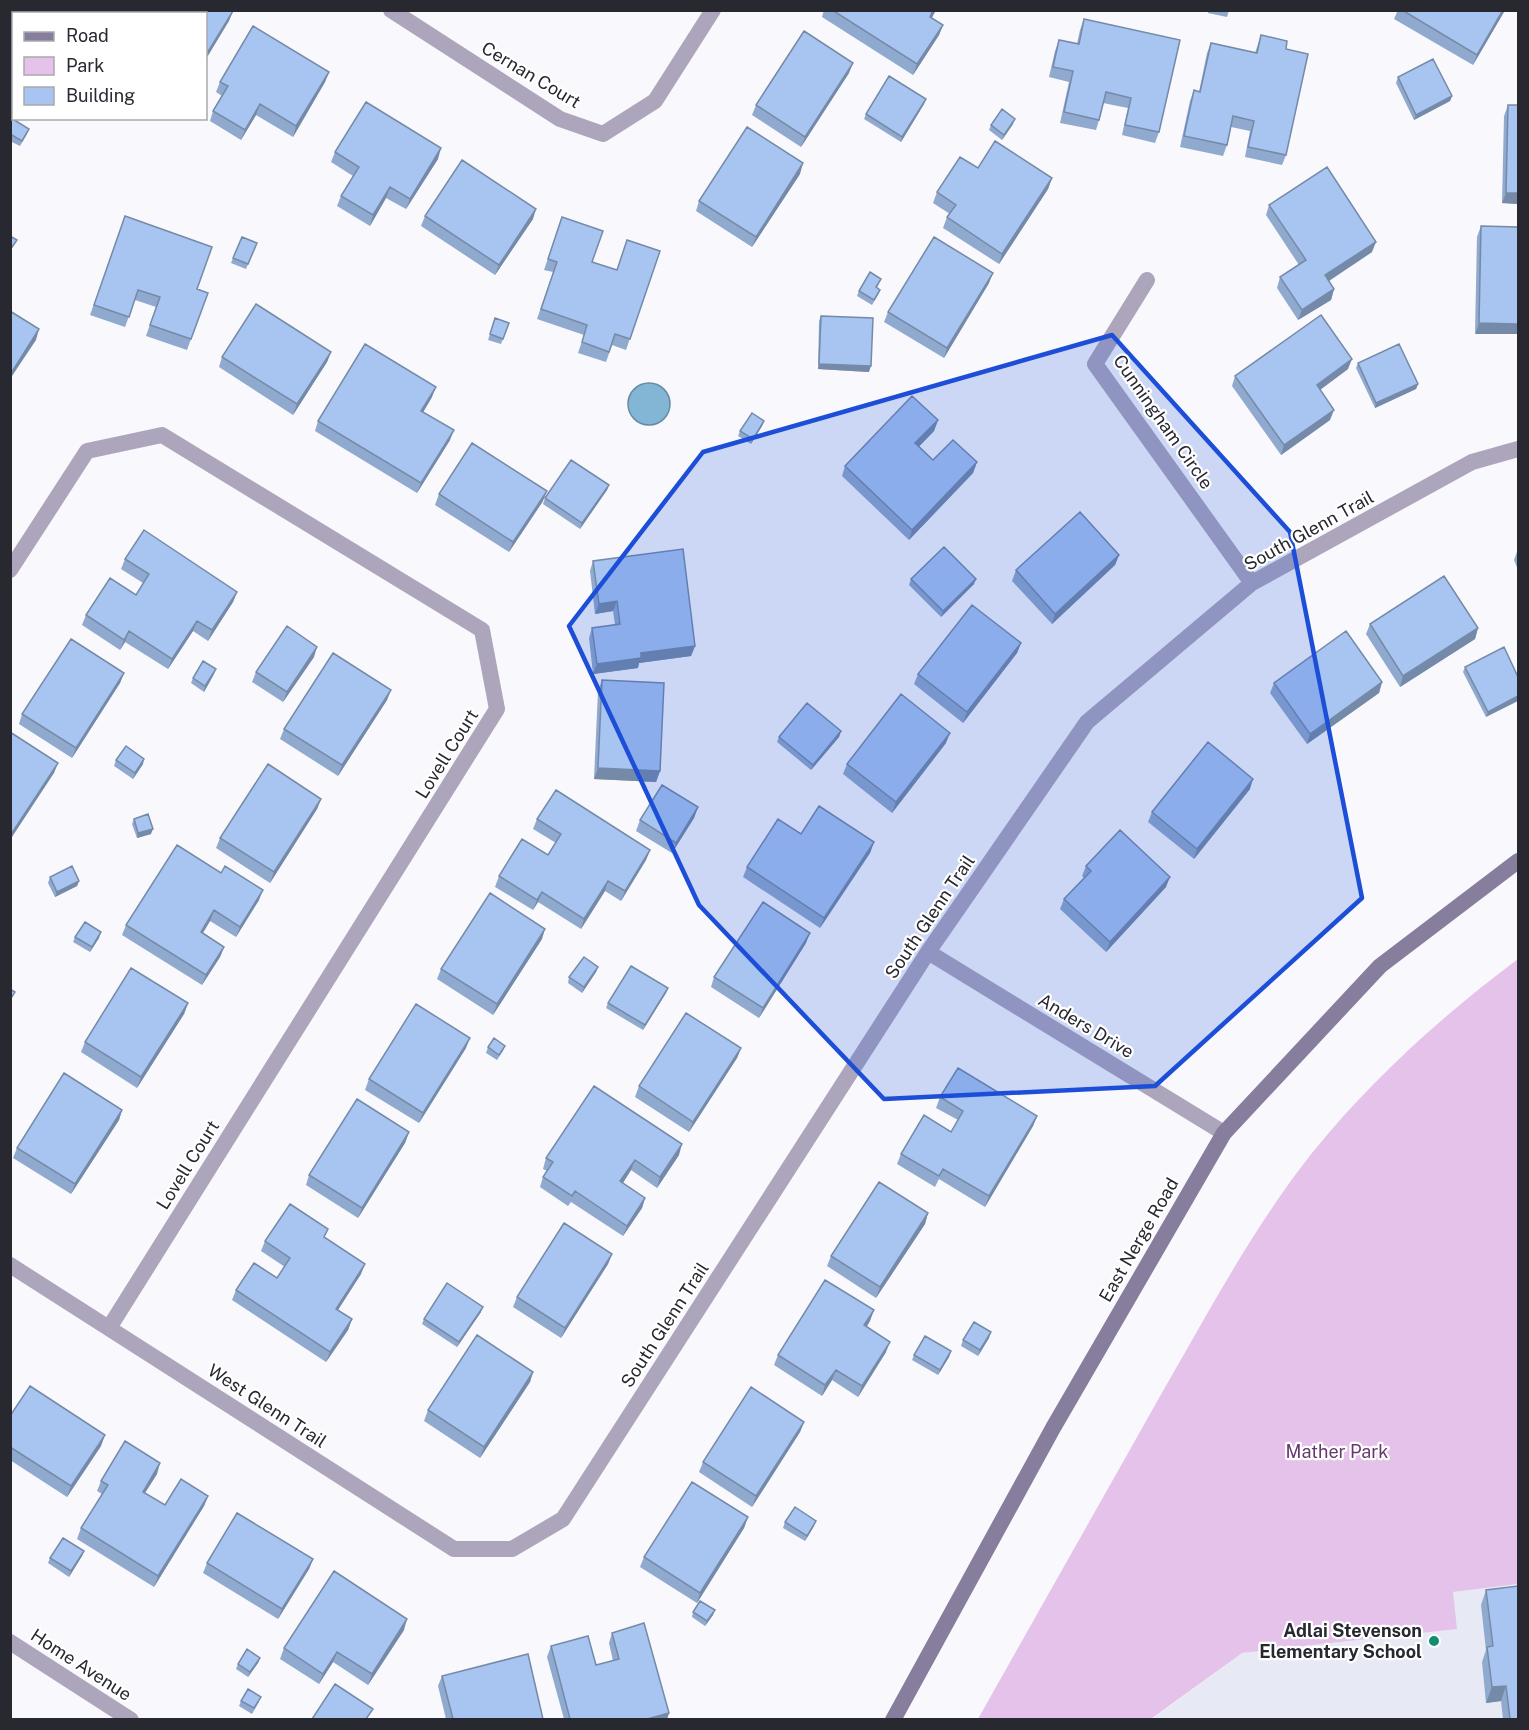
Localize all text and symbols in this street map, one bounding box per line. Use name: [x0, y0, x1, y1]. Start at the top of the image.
legend: [12, 12, 207, 120]
text: Road: [66, 25, 109, 46]
street label: Cernan Court: [478, 37, 584, 112]
text: Park: [66, 55, 104, 76]
text: Building: [66, 85, 135, 106]
street label: Cunningham Circle: [1109, 351, 1218, 493]
street label: South Glenn Trail: [1240, 486, 1377, 575]
street label: Lovell Court: [411, 705, 482, 802]
street label: South Glenn Trail: [880, 851, 979, 983]
street label: Anders Drive: [1035, 989, 1138, 1062]
street label: Lovell Court: [152, 1116, 223, 1213]
street label: East Nerge Road: [1095, 1174, 1183, 1305]
street label: South Glenn Trail: [616, 1258, 713, 1391]
street label: West Glenn Trail: [204, 1359, 330, 1452]
park label: Mather Park: [1286, 1441, 1388, 1462]
place label: Adlai Stevenson Elementary School: [1259, 1620, 1422, 1662]
street label: Home Avenue: [27, 1624, 136, 1705]
marker: Adlai Stevenson Elementary School: [1427, 1634, 1441, 1648]

